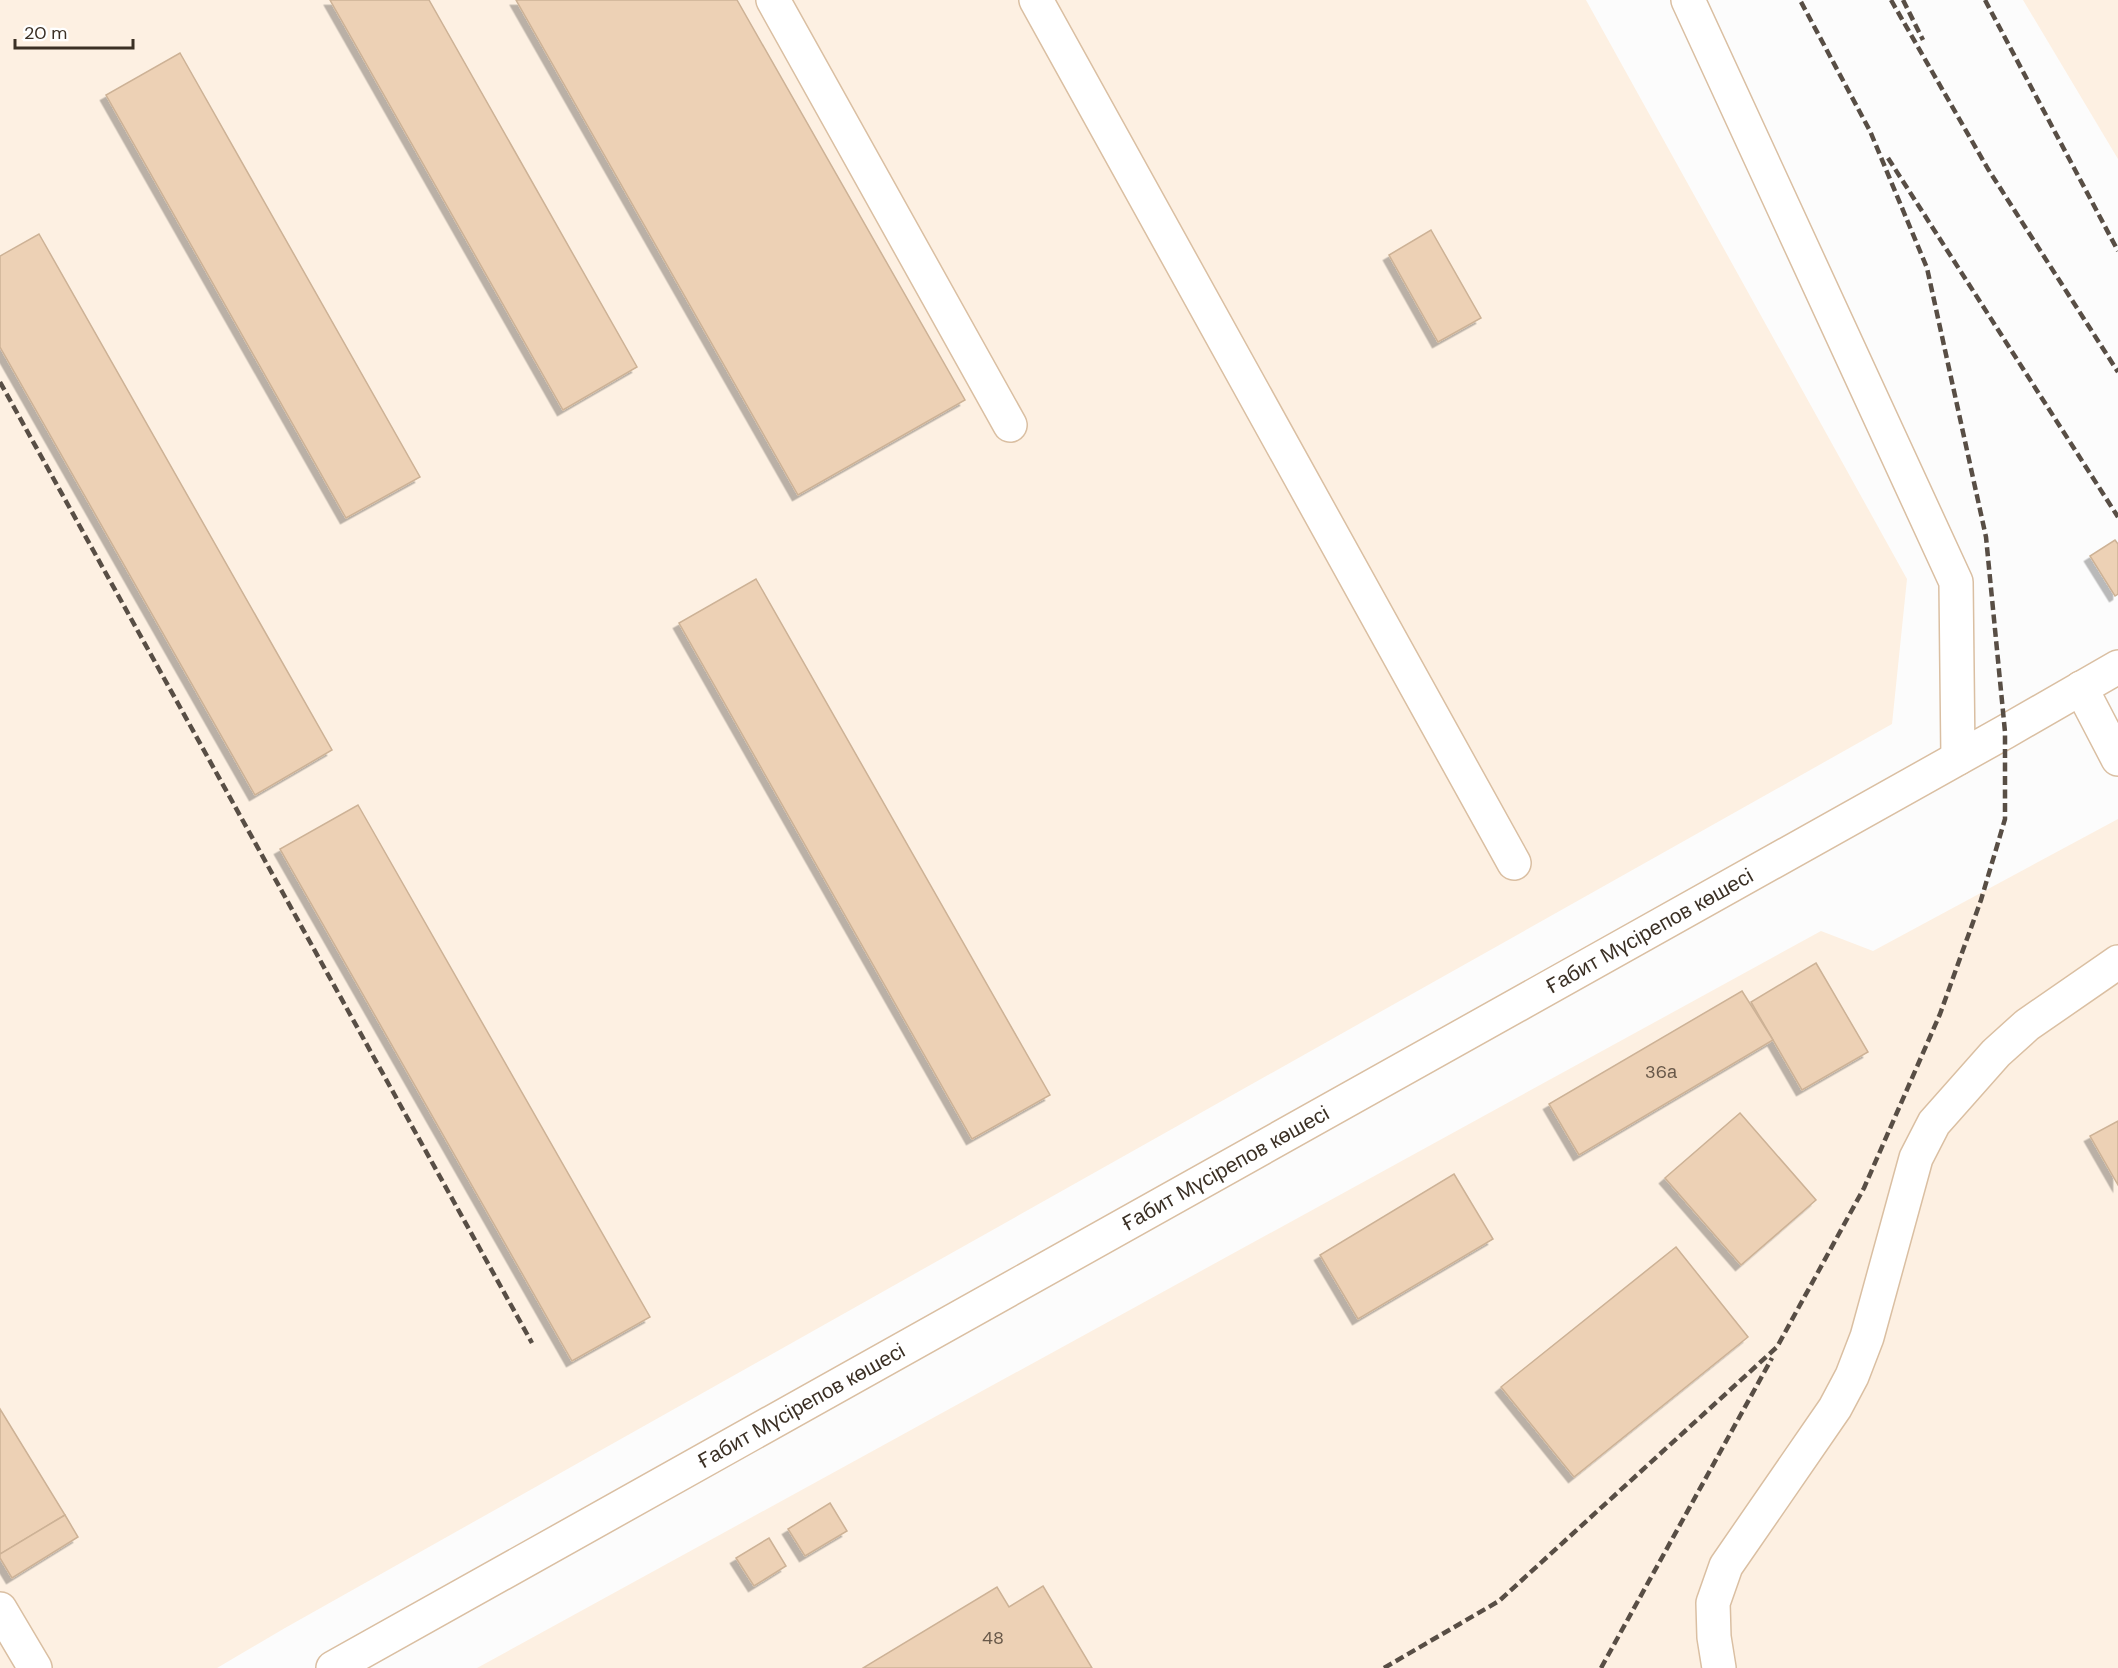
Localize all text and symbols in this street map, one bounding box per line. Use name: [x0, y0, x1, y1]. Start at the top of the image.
scale bar: [15, 12, 134, 50]
text: 20 m: [24, 21, 67, 45]
street label: Ғабит Мүсірепов көшесі: [1540, 862, 1758, 1001]
house number: 36а: [1645, 1060, 1678, 1084]
street label: Ғабит Мүсірепов көшесі: [1116, 1099, 1334, 1238]
street label: Ғабит Мүсірепов көшесі: [692, 1337, 910, 1475]
house number: 48: [982, 1626, 1004, 1650]

